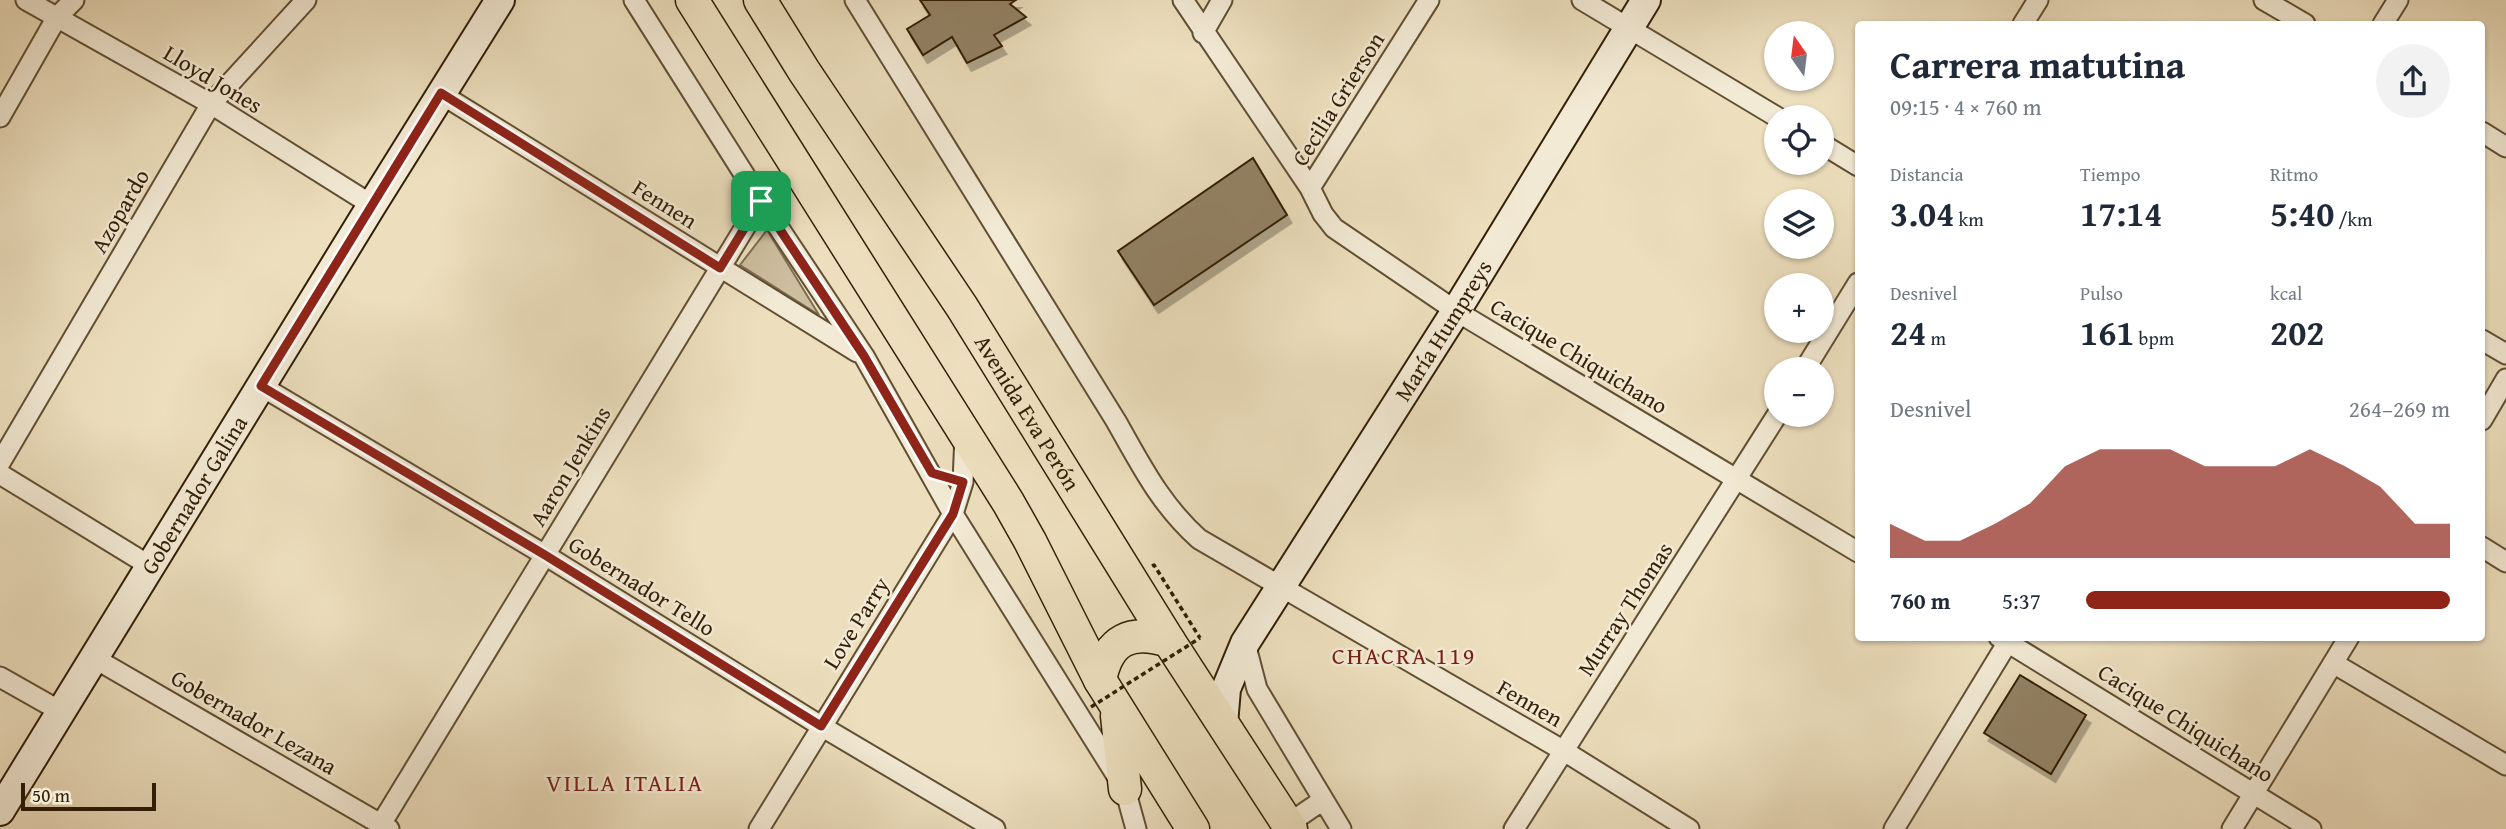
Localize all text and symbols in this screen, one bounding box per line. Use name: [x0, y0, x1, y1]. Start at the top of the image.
north arrow: [1764, 21, 1834, 91]
map controls: [1764, 21, 1834, 427]
street label: Cecilia Grierson: [1283, 25, 1392, 172]
street label: Lloyd Jones: [158, 36, 269, 121]
text: Carrera matutina: [1890, 36, 2185, 92]
button: share: [2376, 44, 2450, 118]
text: 09:15 · 4 × 760 m: [1890, 90, 2042, 123]
button: locate: [1764, 105, 1834, 175]
text: Distancia: [1890, 160, 1964, 188]
text: Tiempo: [2080, 160, 2140, 188]
text: Ritmo: [2270, 160, 2318, 188]
street label: Azopardo: [82, 163, 157, 259]
street label: Fennen: [627, 171, 704, 236]
pin: [731, 171, 791, 231]
icon: arrive: [742, 182, 780, 220]
text: 3.04: [1890, 188, 1954, 239]
text: 17:14: [2080, 188, 2162, 239]
text: 5:40: [2270, 188, 2334, 239]
button: layers: [1764, 189, 1834, 259]
text: km: [1954, 205, 1984, 233]
text: /km: [2334, 205, 2373, 233]
street label: María Humpreys: [1386, 253, 1500, 407]
button: +: [1764, 273, 1834, 343]
text: Desnivel: [1890, 279, 1957, 307]
text: Pulso: [2080, 279, 2123, 307]
text: kcal: [2270, 279, 2302, 307]
street label: Cacique Chiquichano: [1484, 290, 1674, 422]
text: 24: [1890, 307, 1926, 358]
text: 161: [2080, 307, 2134, 358]
text: 202: [2270, 307, 2324, 358]
text: m: [1926, 324, 1946, 352]
text: bpm: [2134, 324, 2174, 352]
street label: Avenida Eva Perón: [967, 328, 1089, 497]
button: −: [1764, 357, 1834, 427]
text: Desnivel: [1890, 392, 1971, 425]
text: 264–269 m: [2349, 392, 2450, 425]
street label: Aaron Jenkins: [521, 399, 618, 532]
street label: Gobernador Galina: [132, 409, 255, 580]
street label: Gobernador Tello: [563, 527, 722, 644]
street label: Murray Thomas: [1569, 535, 1680, 682]
street label: Love Parry: [814, 570, 897, 675]
text: 760 m: [1890, 584, 1951, 617]
text: 5:37: [2002, 584, 2041, 617]
district label: CHACRA 119: [1332, 638, 1476, 673]
street label: Cacique Chiquichano: [2092, 655, 2280, 790]
street label: Gobernador Lezana: [165, 661, 343, 783]
street label: Fennen: [1491, 671, 1569, 735]
district label: VILLA ITALIA: [546, 765, 704, 800]
scale bar: [21, 780, 156, 812]
text: 50 m: [32, 781, 70, 809]

